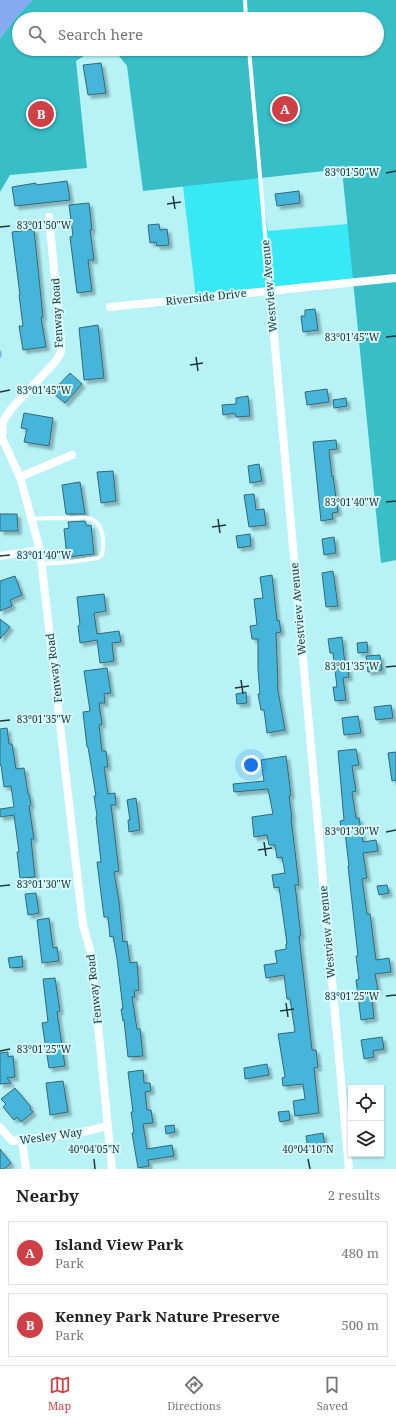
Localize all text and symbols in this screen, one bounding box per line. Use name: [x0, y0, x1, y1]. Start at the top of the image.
search box: [12, 12, 384, 56]
icon: search: [26, 23, 48, 45]
text: Search here: [58, 24, 143, 44]
pin: A: [272, 94, 298, 124]
pin: B: [28, 99, 54, 129]
text: 83°01'50"W: [325, 165, 380, 179]
text: 83°01'50"W: [17, 218, 72, 232]
street label: Westview Avenue: [257, 239, 280, 333]
street label: Fenway Road: [47, 277, 66, 348]
street label: Riverside Drive: [165, 285, 247, 308]
text: 83°01'45"W: [325, 330, 380, 344]
text: 83°01'45"W: [17, 383, 72, 397]
text: 83°01'40"W: [325, 495, 380, 509]
text: 83°01'40"W: [17, 548, 72, 562]
street label: Westview Avenue: [286, 562, 309, 656]
street label: Fenway Road: [42, 632, 65, 704]
text: 83°01'35"W: [325, 659, 380, 673]
text: 83°01'35"W: [17, 712, 72, 726]
your location: [241, 755, 261, 775]
text: 83°01'30"W: [325, 824, 380, 838]
text: 83°01'30"W: [17, 877, 72, 891]
street label: Westview Avenue: [315, 885, 338, 979]
street label: Fenway Road: [82, 953, 105, 1025]
text: 83°01'25"W: [325, 989, 380, 1003]
text: 83°01'25"W: [17, 1042, 72, 1056]
map controls: [348, 1085, 384, 1157]
button: locate: [348, 1085, 384, 1121]
button: layers: [348, 1121, 384, 1157]
street label: Wesley Way: [19, 1124, 84, 1147]
text: 40°04'05"N: [68, 1142, 120, 1156]
text: 40°04'10"N: [282, 1142, 334, 1156]
text: Nearby: [16, 1184, 79, 1207]
text: 2 results: [328, 1186, 380, 1204]
text: Island View Park: [55, 1234, 183, 1254]
text: A: [25, 1244, 35, 1262]
text: 480 m: [342, 1244, 379, 1262]
text: Park: [55, 1254, 84, 1272]
text: Kenney Park Nature Preserve: [55, 1306, 280, 1326]
text: B: [26, 1316, 34, 1334]
text: 500 m: [342, 1316, 379, 1334]
text: Park: [55, 1326, 84, 1344]
tab: Map: [48, 1374, 71, 1413]
tab: Directions: [167, 1374, 221, 1413]
tab: Saved: [317, 1374, 348, 1413]

